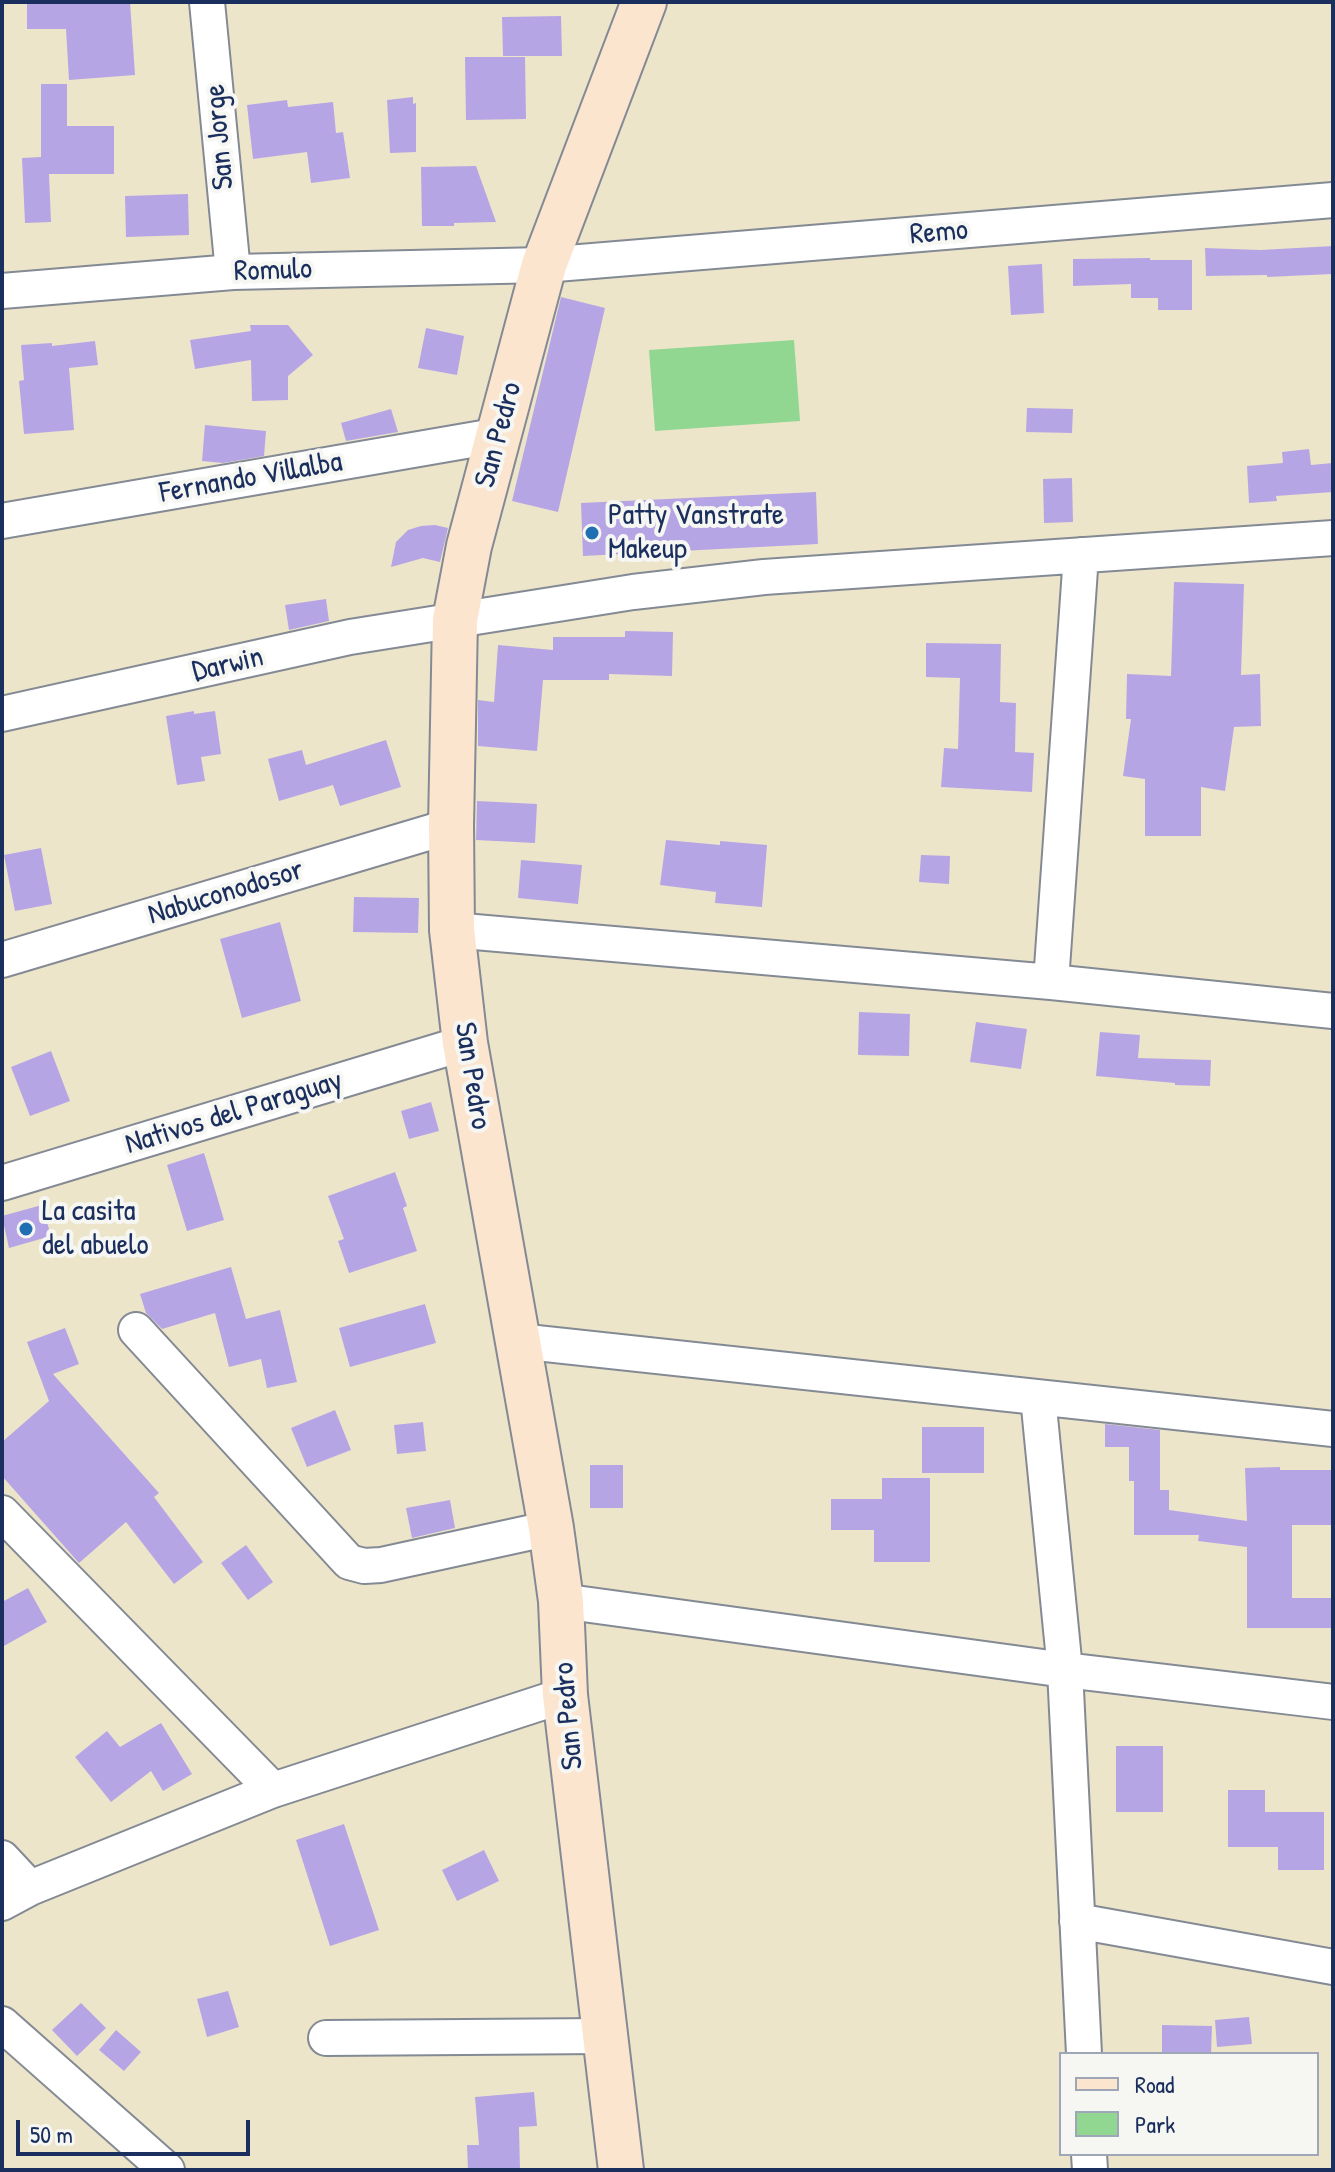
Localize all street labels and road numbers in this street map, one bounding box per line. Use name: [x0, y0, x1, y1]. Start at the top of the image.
street label: San Jorge: [197, 83, 243, 191]
street label: Remo: [909, 213, 969, 253]
street label: Romulo: [233, 252, 313, 290]
street label: San Pedro: [468, 378, 530, 492]
street label: Fernando Villalba: [157, 444, 345, 512]
street label: Darwin: [189, 639, 267, 691]
street label: Nabuconodosor: [144, 852, 308, 934]
street label: San Pedro: [446, 1020, 498, 1132]
street label: Nativos del Paraguay: [121, 1063, 347, 1163]
street label: San Pedro: [546, 1661, 592, 1771]

